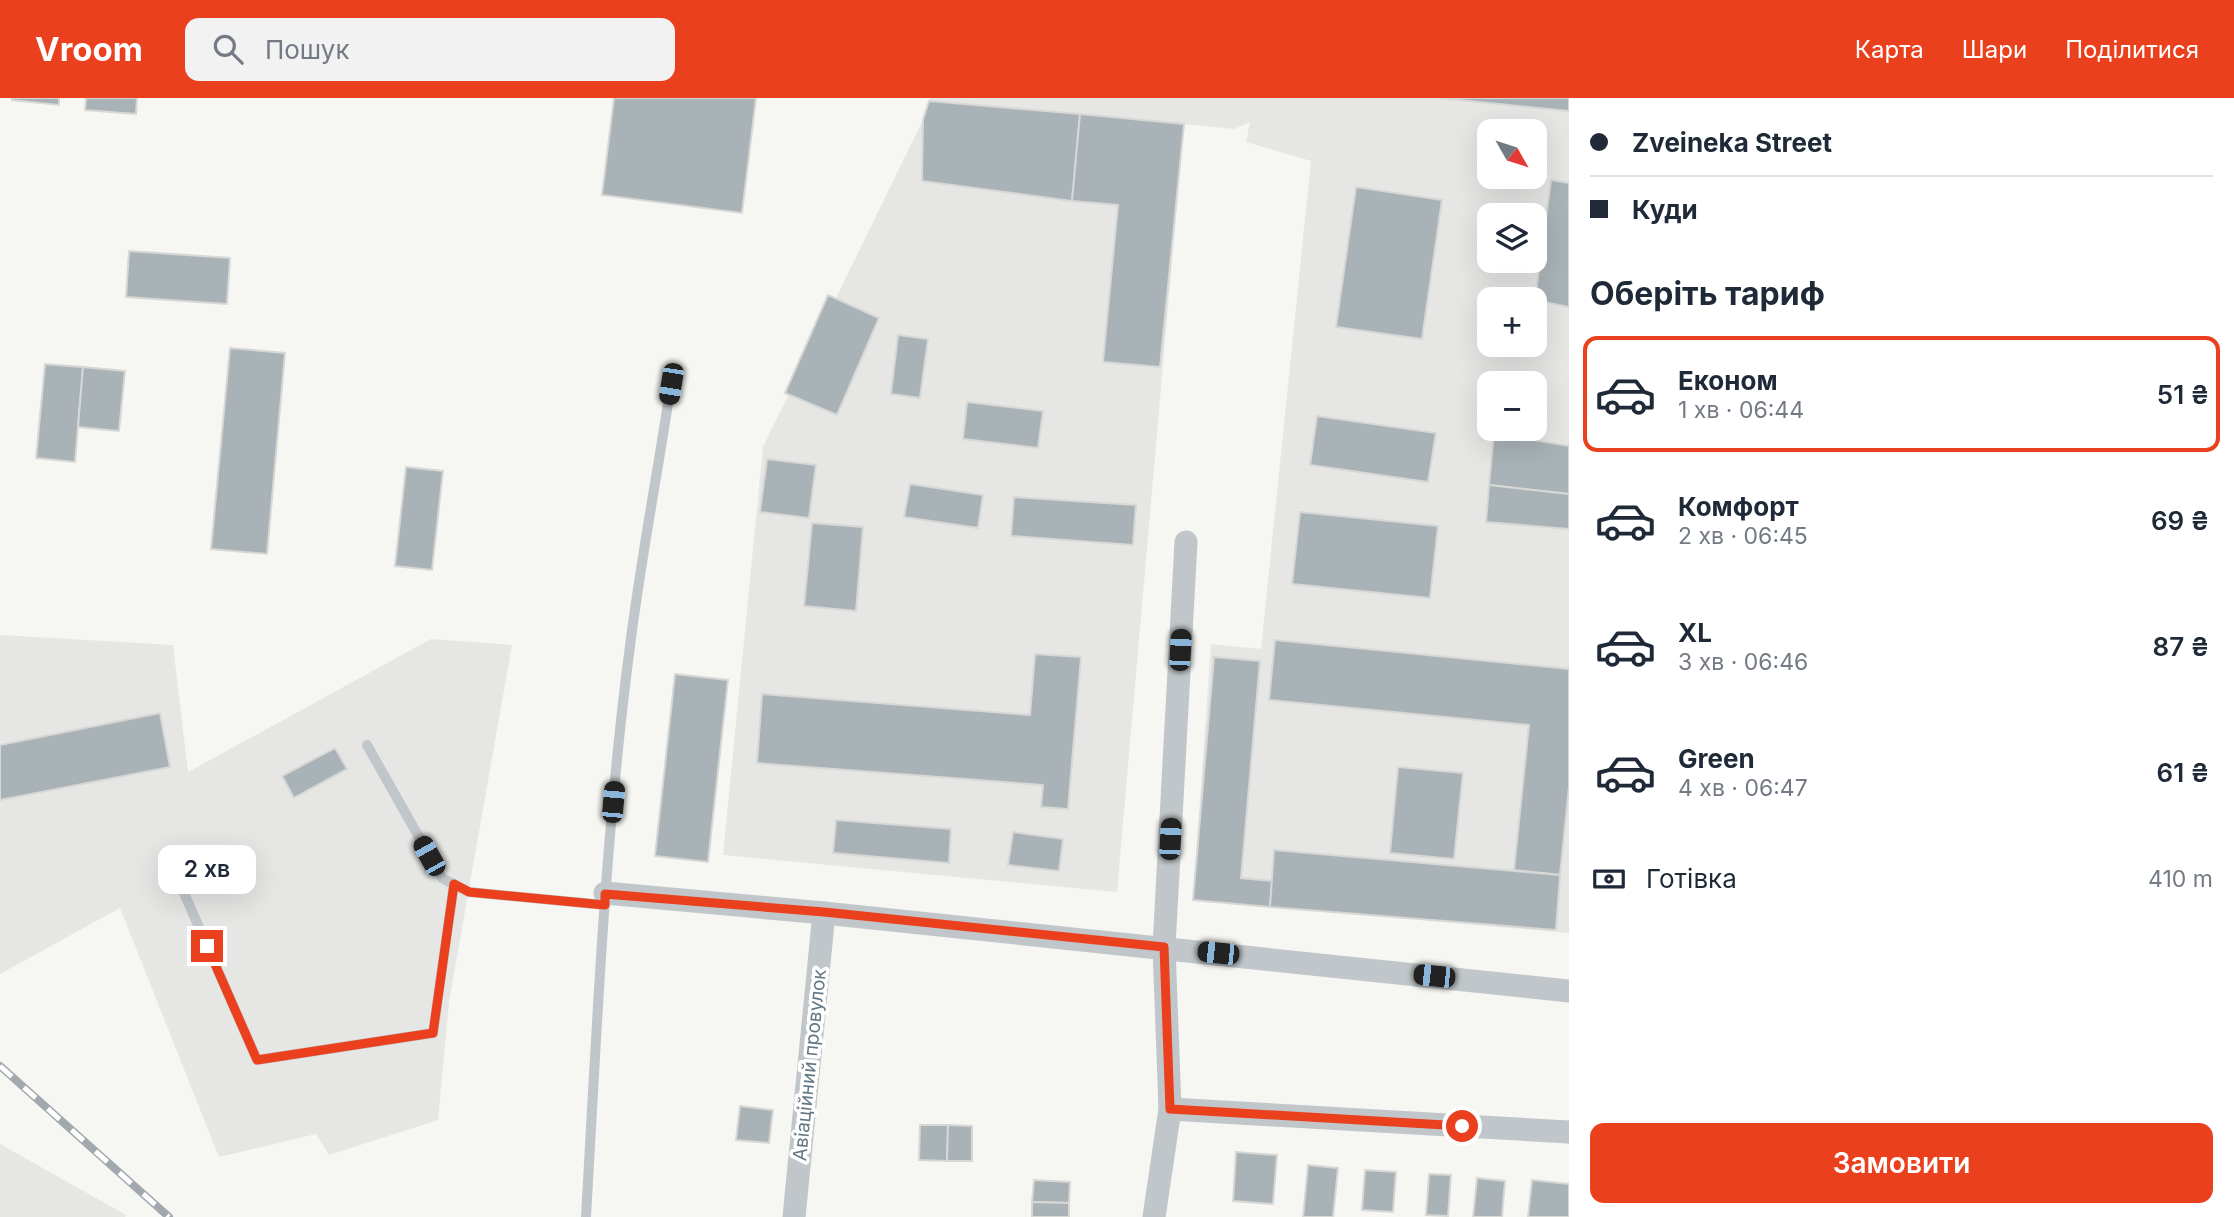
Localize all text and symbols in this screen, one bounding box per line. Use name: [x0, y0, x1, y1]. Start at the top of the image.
search box: [185, 18, 675, 81]
text: Vroom: [35, 29, 143, 69]
icon: search: [209, 30, 247, 68]
text: Пошук: [265, 34, 350, 65]
text: Карта: [1855, 35, 1924, 64]
text: Шари: [1962, 35, 2027, 64]
text: Поділитися: [2065, 35, 2199, 64]
north arrow: [1477, 119, 1547, 189]
map controls: [1477, 119, 1547, 441]
text: Zveineka Street: [1632, 127, 1832, 158]
text: Куди: [1632, 194, 1698, 225]
button: layers: [1477, 203, 1547, 273]
text: Оберіть тариф: [1590, 274, 1825, 313]
button: +: [1477, 287, 1547, 357]
car: [658, 362, 685, 406]
icon: car: [1594, 363, 1657, 426]
text: Економ: [1678, 365, 1778, 396]
button: −: [1477, 371, 1547, 441]
text: 51 ₴: [2157, 379, 2209, 410]
text: 1 хв · 06:44: [1678, 396, 1804, 424]
icon: car: [1594, 489, 1657, 552]
text: Комфорт: [1678, 491, 1799, 522]
text: 69 ₴: [2151, 505, 2209, 536]
text: 2 хв · 06:45: [1678, 522, 1808, 550]
icon: car: [1594, 615, 1657, 678]
text: XL: [1678, 617, 1712, 648]
car: [1169, 628, 1192, 672]
text: 87 ₴: [2153, 631, 2209, 662]
text: 3 хв · 06:46: [1678, 648, 1808, 676]
icon: car: [1594, 741, 1657, 804]
text: Green: [1678, 743, 1755, 774]
text: 61 ₴: [2157, 757, 2209, 788]
text: 4 хв · 06:47: [1678, 774, 1808, 802]
car: [601, 780, 626, 824]
car: [1159, 817, 1182, 861]
car: [410, 833, 449, 879]
callout: 2 хв: [158, 844, 256, 894]
text: 2 хв: [184, 855, 230, 883]
icon: cash: [1590, 860, 1628, 898]
text: Готівка: [1646, 863, 1737, 894]
text: 410 m: [2148, 865, 2213, 893]
route end: [191, 930, 223, 962]
car: [1197, 940, 1240, 966]
car: [1413, 963, 1456, 989]
street label: Авіаційний провулок: [788, 967, 831, 1162]
route start: [1446, 1110, 1478, 1142]
button: Замовити: [1590, 1123, 2213, 1203]

